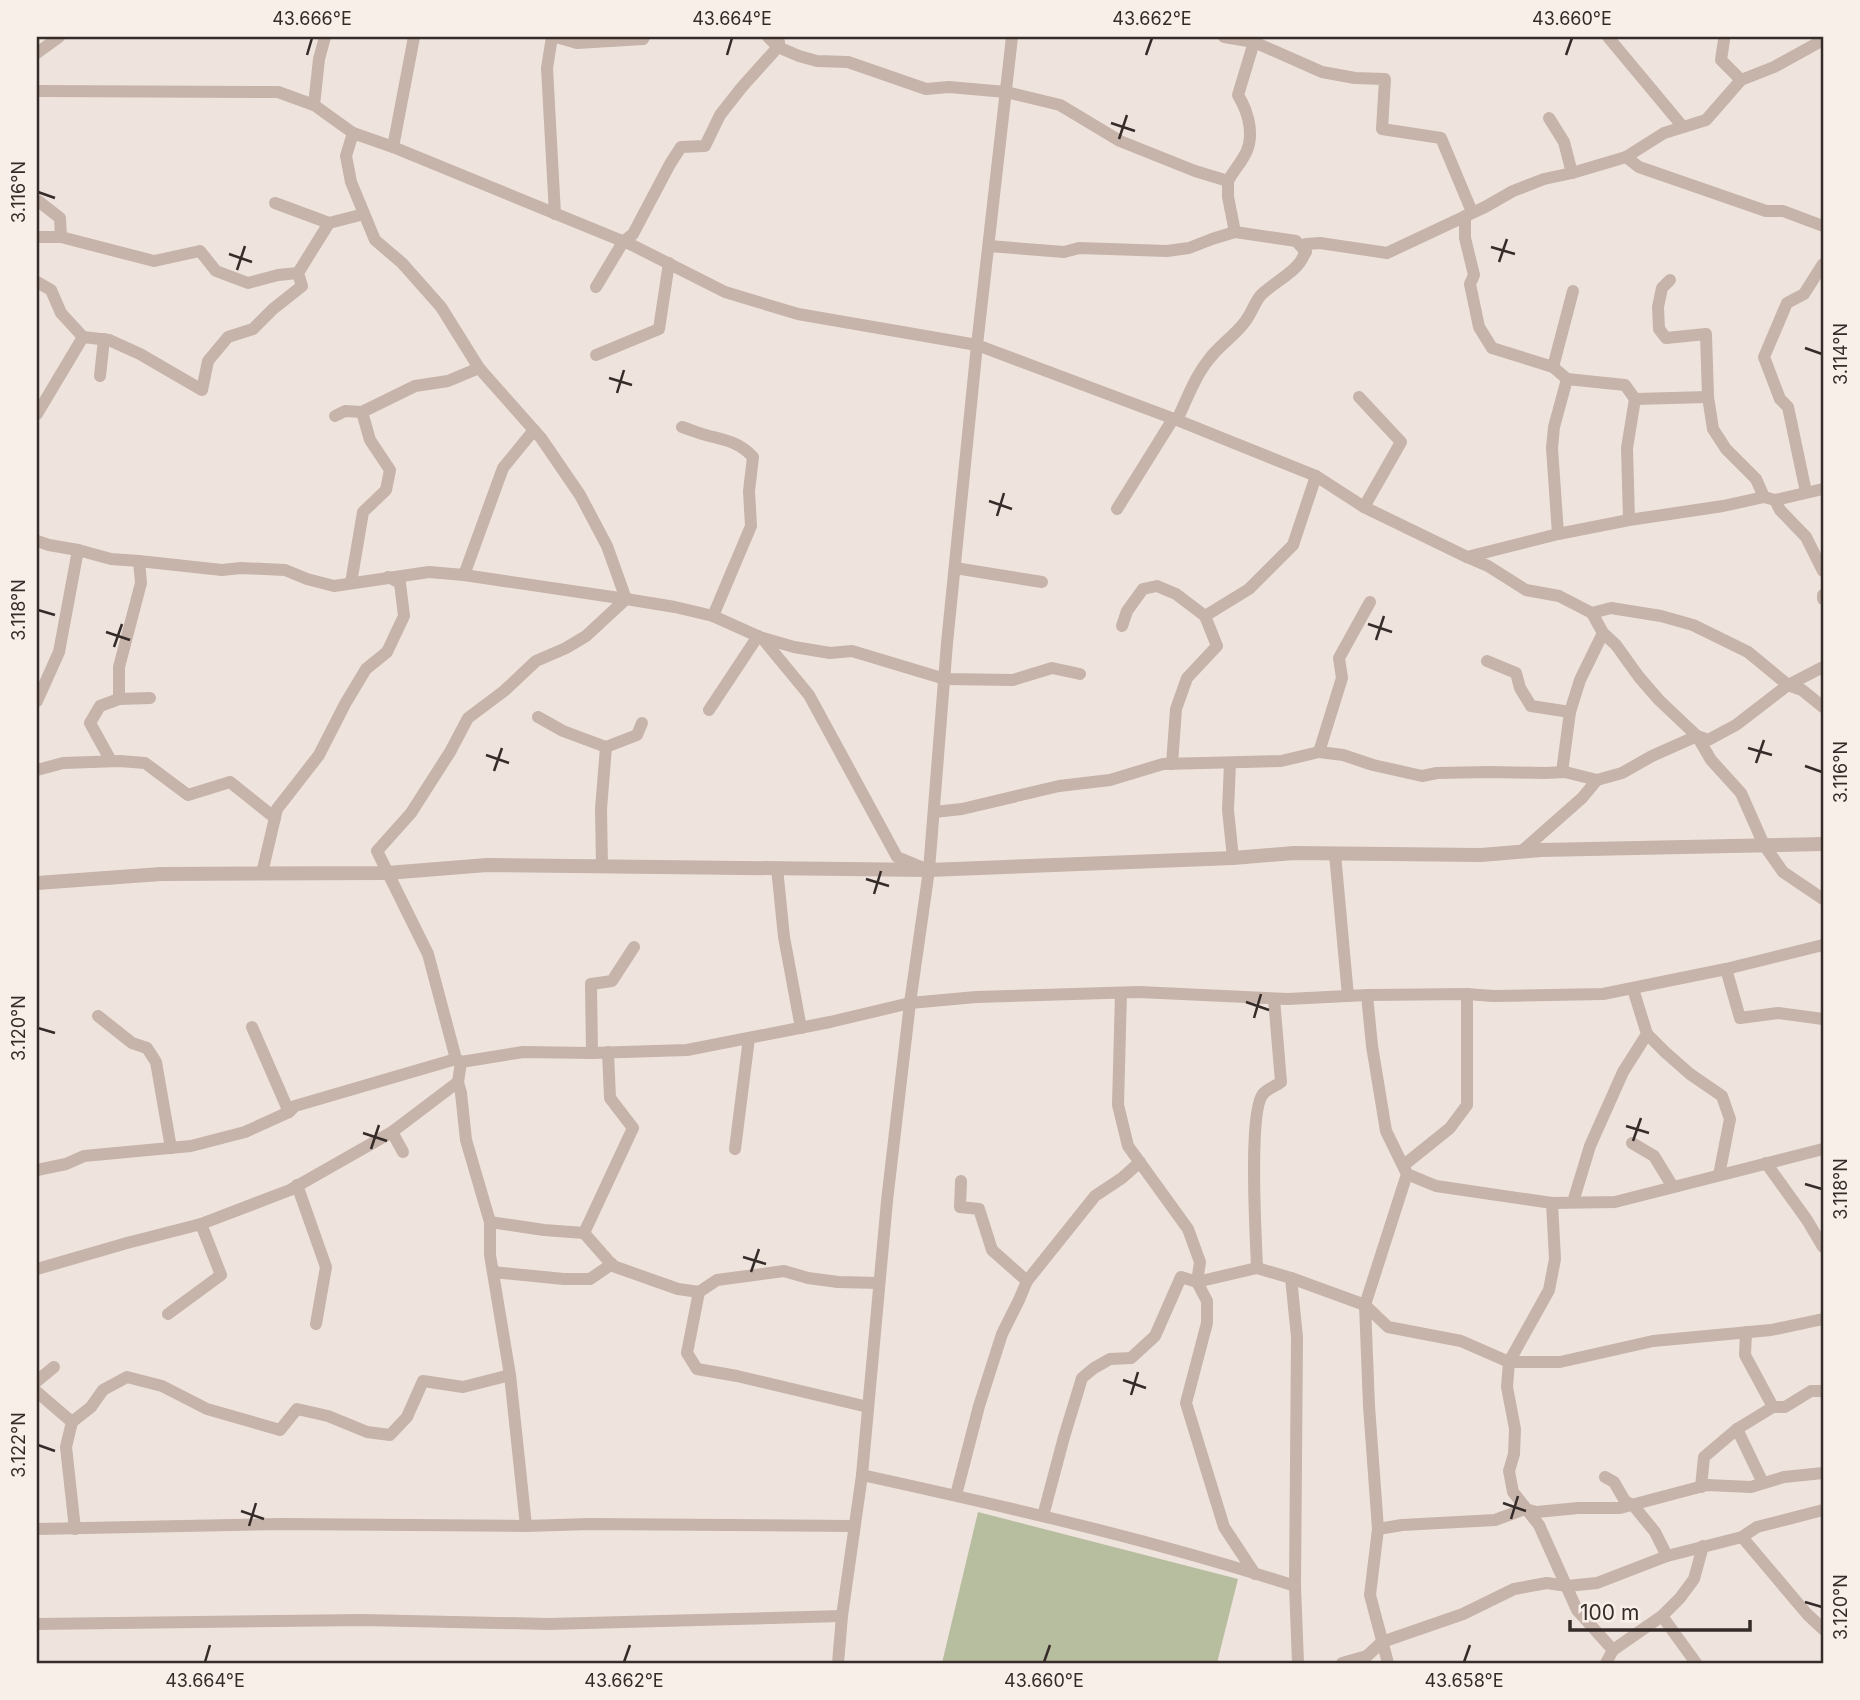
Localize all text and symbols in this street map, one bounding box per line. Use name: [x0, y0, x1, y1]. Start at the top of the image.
text: 43.666°E: [272, 8, 352, 29]
text: 43.664°E: [692, 8, 772, 29]
text: 43.662°E: [1112, 8, 1192, 29]
text: 43.660°E: [1532, 8, 1612, 29]
text: 3.116°N: [8, 161, 29, 223]
text: 3.114°N: [1830, 323, 1851, 385]
text: 3.118°N: [8, 579, 29, 641]
text: 3.116°N: [1830, 741, 1851, 803]
text: 3.120°N: [8, 995, 29, 1061]
text: 3.118°N: [1830, 1158, 1851, 1220]
text: 3.122°N: [8, 1412, 29, 1478]
text: 3.120°N: [1830, 1574, 1851, 1640]
scale bar: [1570, 1588, 1750, 1632]
text: 100 m: [1580, 1600, 1639, 1625]
text: 43.664°E: [165, 1670, 245, 1691]
text: 43.662°E: [584, 1670, 664, 1691]
text: 43.660°E: [1004, 1670, 1084, 1691]
text: 43.658°E: [1424, 1670, 1504, 1691]

